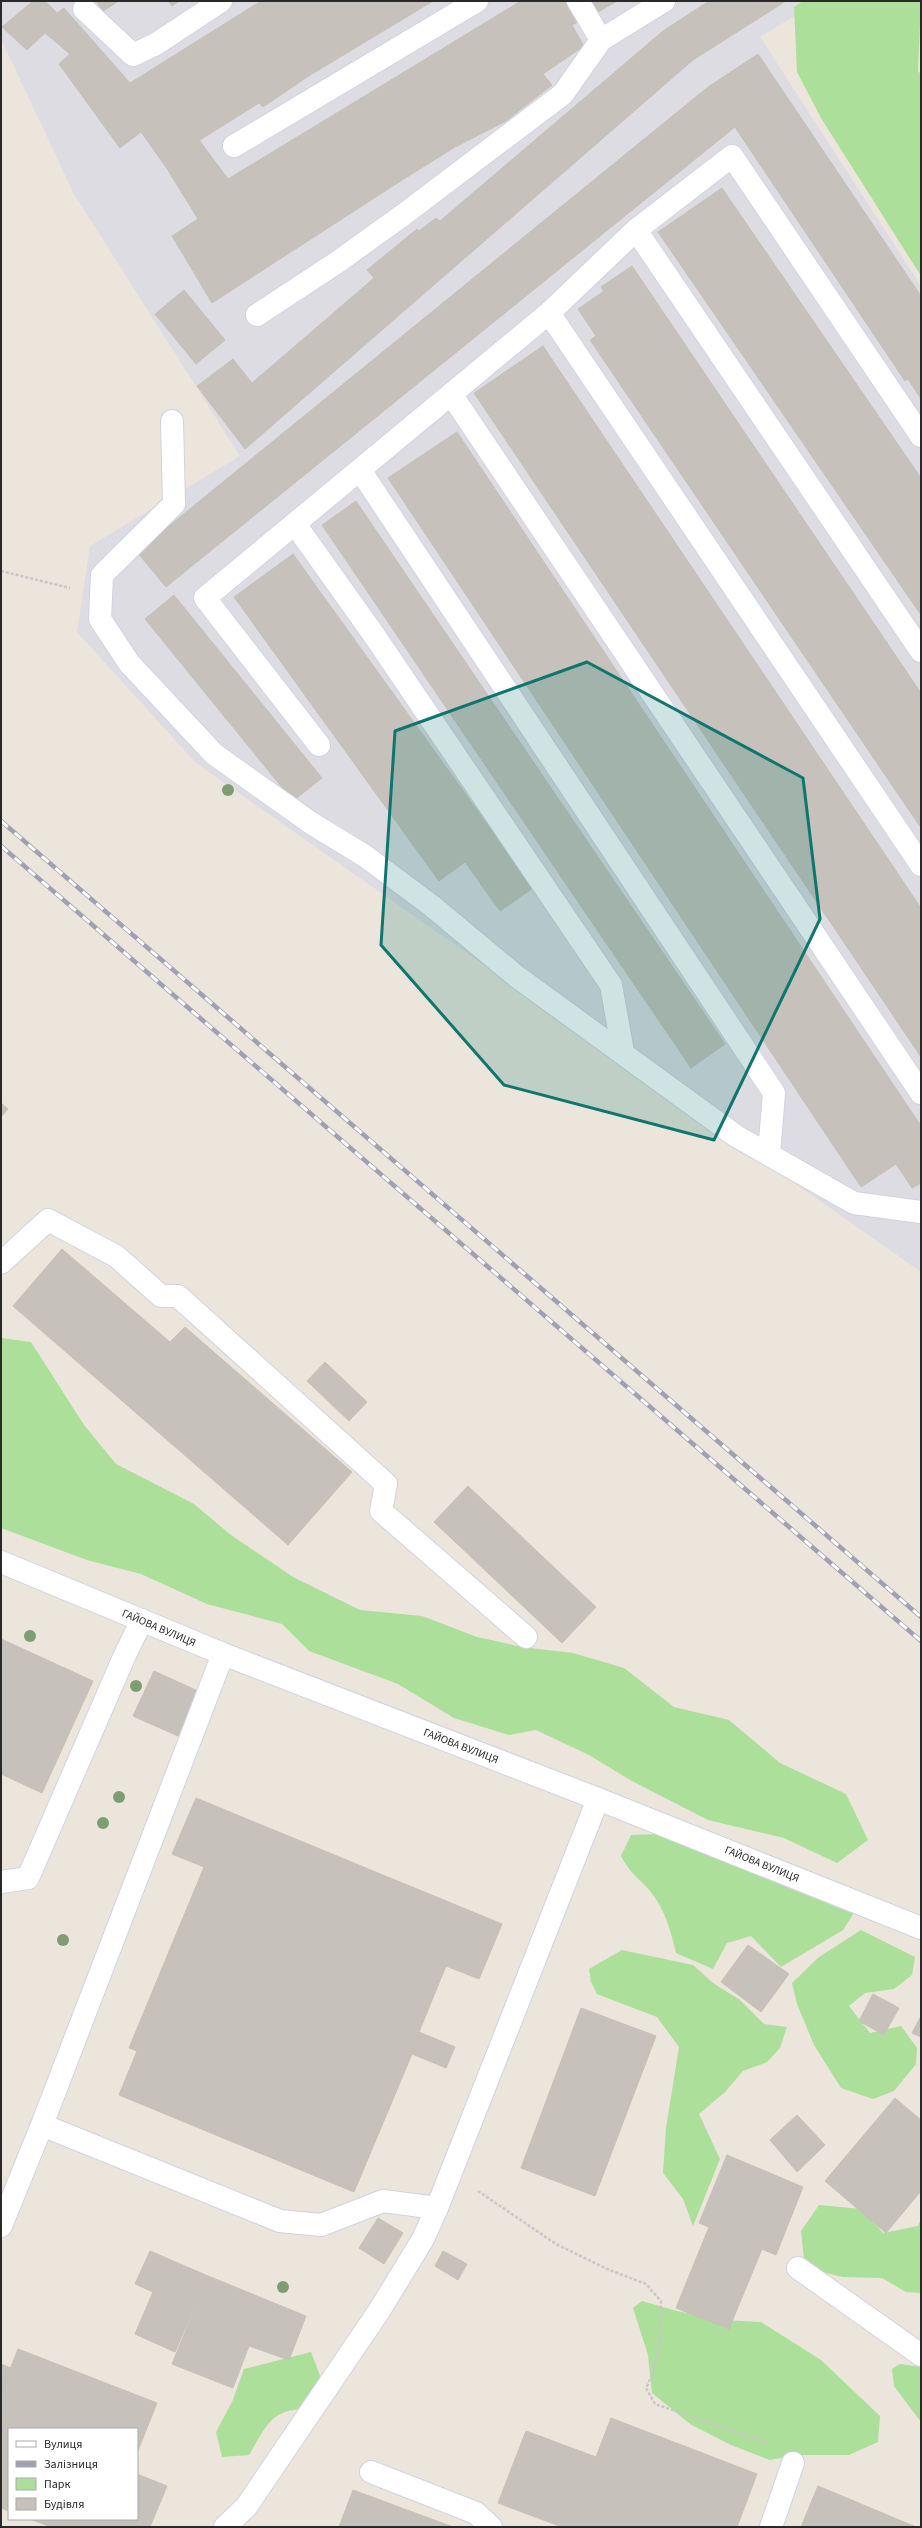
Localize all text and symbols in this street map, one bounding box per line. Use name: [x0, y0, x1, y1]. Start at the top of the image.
street label: ГАЙОВА ВУЛИЦЯ: [120, 1606, 198, 1650]
street label: ГАЙОВА ВУЛИЦЯ: [421, 1725, 501, 1767]
street label: ГАЙОВА ВУЛИЦЯ: [723, 1842, 801, 1886]
legend: [8, 2428, 138, 2520]
text: Вулиця: [44, 2436, 82, 2453]
text: Залізниця: [44, 2456, 98, 2473]
text: Парк: [44, 2476, 70, 2493]
text: Будівля: [44, 2496, 84, 2513]

